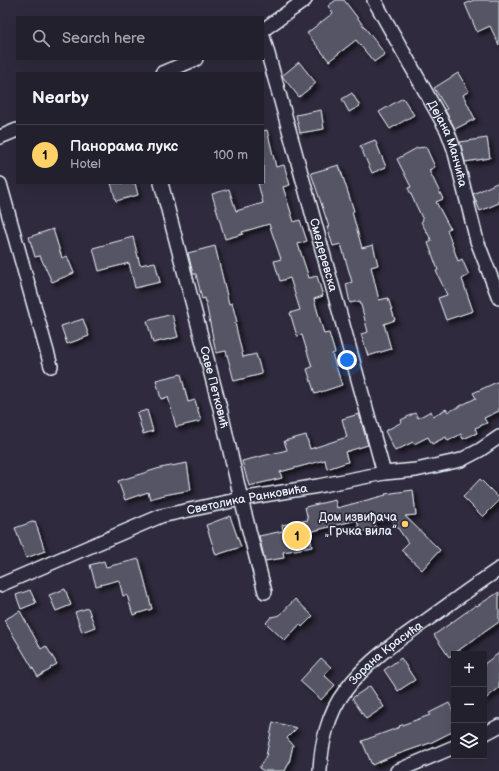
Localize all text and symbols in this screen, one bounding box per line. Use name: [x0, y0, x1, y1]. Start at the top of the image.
search box: [16, 16, 264, 60]
icon: search: [30, 27, 52, 49]
text: Search here: [62, 29, 145, 48]
text: Nearby: [32, 88, 89, 108]
street label: Дејана Манчића: [424, 97, 471, 188]
text: Панорама лукс: [70, 137, 178, 156]
text: 1: [42, 147, 48, 163]
text: 100 m: [213, 147, 248, 163]
text: Hotel: [70, 156, 101, 172]
street label: Смедеревска: [306, 216, 341, 293]
street label: Саве Петковић: [197, 345, 232, 430]
your location: [337, 350, 357, 370]
street label: Светолика Ранковића: [185, 480, 309, 518]
place label: Дом извиђача „Грчка вила”: [319, 510, 397, 539]
marker: Дом извиђача „Грчка вила”: [400, 519, 410, 529]
pin: 1: [284, 521, 310, 551]
street label: Зорана Красића: [345, 618, 425, 688]
map controls: [451, 651, 487, 759]
button: +: [451, 651, 487, 687]
button: −: [451, 687, 487, 723]
button: layers: [451, 723, 487, 759]

